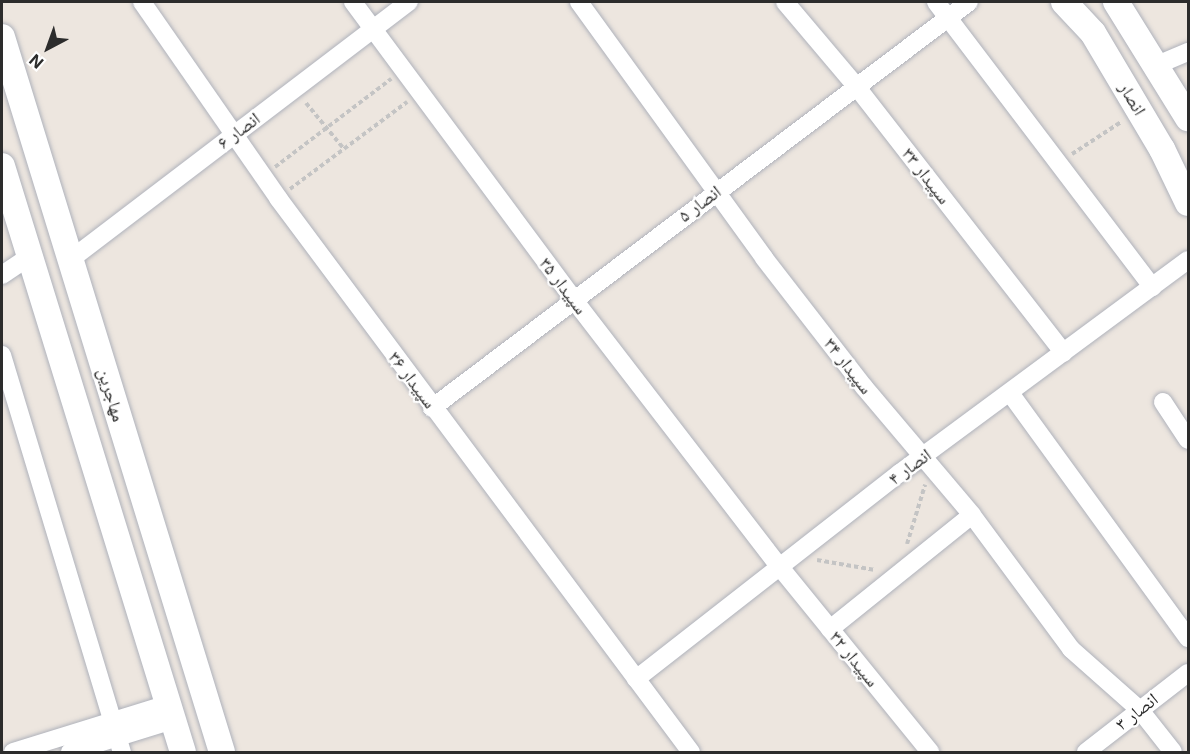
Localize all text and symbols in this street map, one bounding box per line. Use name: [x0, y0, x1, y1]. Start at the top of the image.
north arrow: [18, 18, 78, 78]
text: N: [25, 50, 47, 73]
street label: انصار: [1114, 79, 1150, 119]
street label: انصار ۶: [213, 108, 265, 154]
street label: سپیدار ۳۳: [897, 143, 955, 209]
street label: انصار ۵: [674, 181, 726, 227]
street label: سپیدار ۳۵: [535, 253, 591, 319]
street label: سپیدار ۳۴: [819, 333, 877, 399]
street label: سپیدار ۳۶: [384, 347, 440, 413]
street label: مهاجرین: [93, 366, 129, 424]
street label: انصار ۴: [884, 444, 936, 490]
street label: سپیدار ۳۲: [825, 627, 883, 691]
street label: انصار ۳: [1111, 689, 1163, 735]

